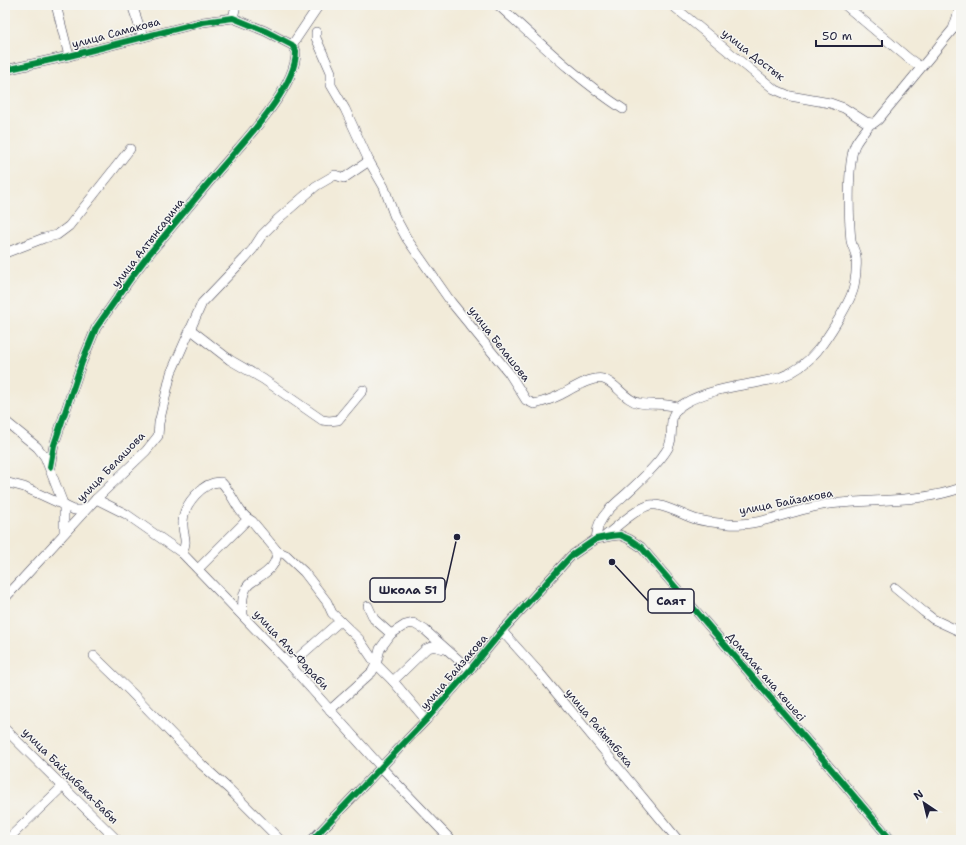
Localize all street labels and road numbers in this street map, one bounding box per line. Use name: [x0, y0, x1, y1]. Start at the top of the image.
street label: улица Самакова: [70, 14, 162, 52]
street label: улица Достык: [718, 26, 788, 85]
street label: улица Алтынсарина: [108, 195, 188, 291]
street label: улица Белашова: [465, 303, 533, 385]
street label: улица Белашова: [74, 429, 148, 505]
street label: улица Байзакова: [738, 486, 834, 518]
street label: улица Аль-Фараби: [250, 607, 332, 693]
street label: Домалақ ана көшесі: [723, 629, 809, 725]
street label: улица Байзакова: [417, 631, 491, 713]
street label: улица Райымбека: [562, 685, 637, 771]
street label: улица Байдибека-Бабы: [19, 725, 121, 827]

